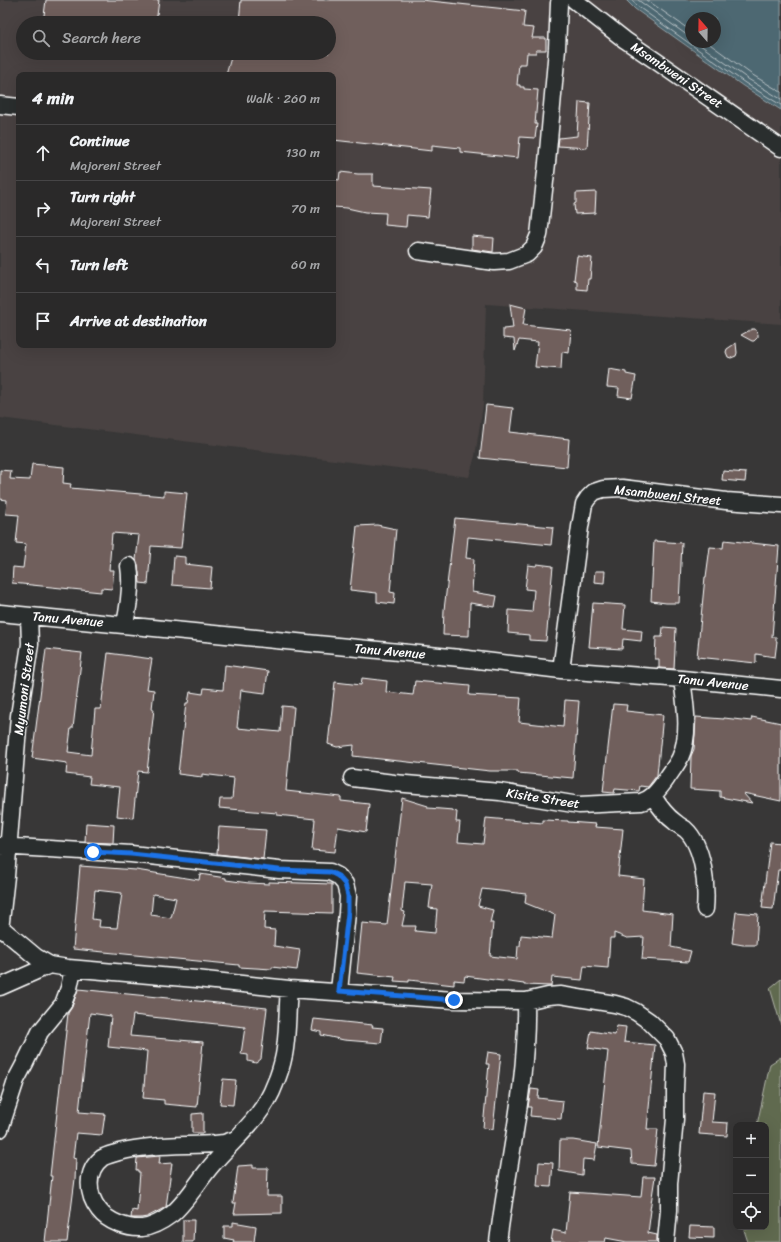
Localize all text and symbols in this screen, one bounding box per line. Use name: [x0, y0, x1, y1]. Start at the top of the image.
north arrow: [685, 12, 721, 48]
search box: [16, 16, 336, 60]
text: Search here: [62, 25, 141, 51]
icon: search: [30, 27, 52, 49]
street label: Msambweni Street: [626, 35, 728, 115]
text: 4 min: [32, 83, 74, 113]
text: Walk · 260 m: [246, 87, 320, 110]
text: Continue: [70, 128, 130, 154]
text: 130 m: [286, 141, 320, 164]
icon: ahead: [32, 142, 54, 164]
text: Majoreni Street: [70, 154, 161, 177]
text: Turn right: [70, 184, 135, 210]
text: 70 m: [291, 197, 320, 220]
icon: right: [32, 198, 54, 220]
text: Majoreni Street: [70, 210, 161, 233]
text: Turn left: [70, 252, 128, 278]
text: 60 m: [291, 253, 320, 276]
icon: left: [32, 254, 54, 276]
text: Arrive at destination: [70, 308, 207, 334]
icon: arrive: [32, 310, 54, 332]
street label: Msambweni Street: [613, 478, 723, 512]
street label: Tanu Avenue: [31, 604, 105, 634]
street label: Tanu Avenue: [353, 636, 427, 666]
street label: Myumoni Street: [7, 641, 41, 736]
street label: Tanu Avenue: [676, 667, 750, 697]
street label: Kisite Street: [505, 781, 582, 815]
route start: [84, 843, 102, 861]
route end: [445, 991, 463, 1009]
map controls: [733, 1122, 769, 1230]
button: +: [733, 1122, 769, 1158]
button: −: [733, 1158, 769, 1194]
button: locate: [733, 1194, 769, 1230]

